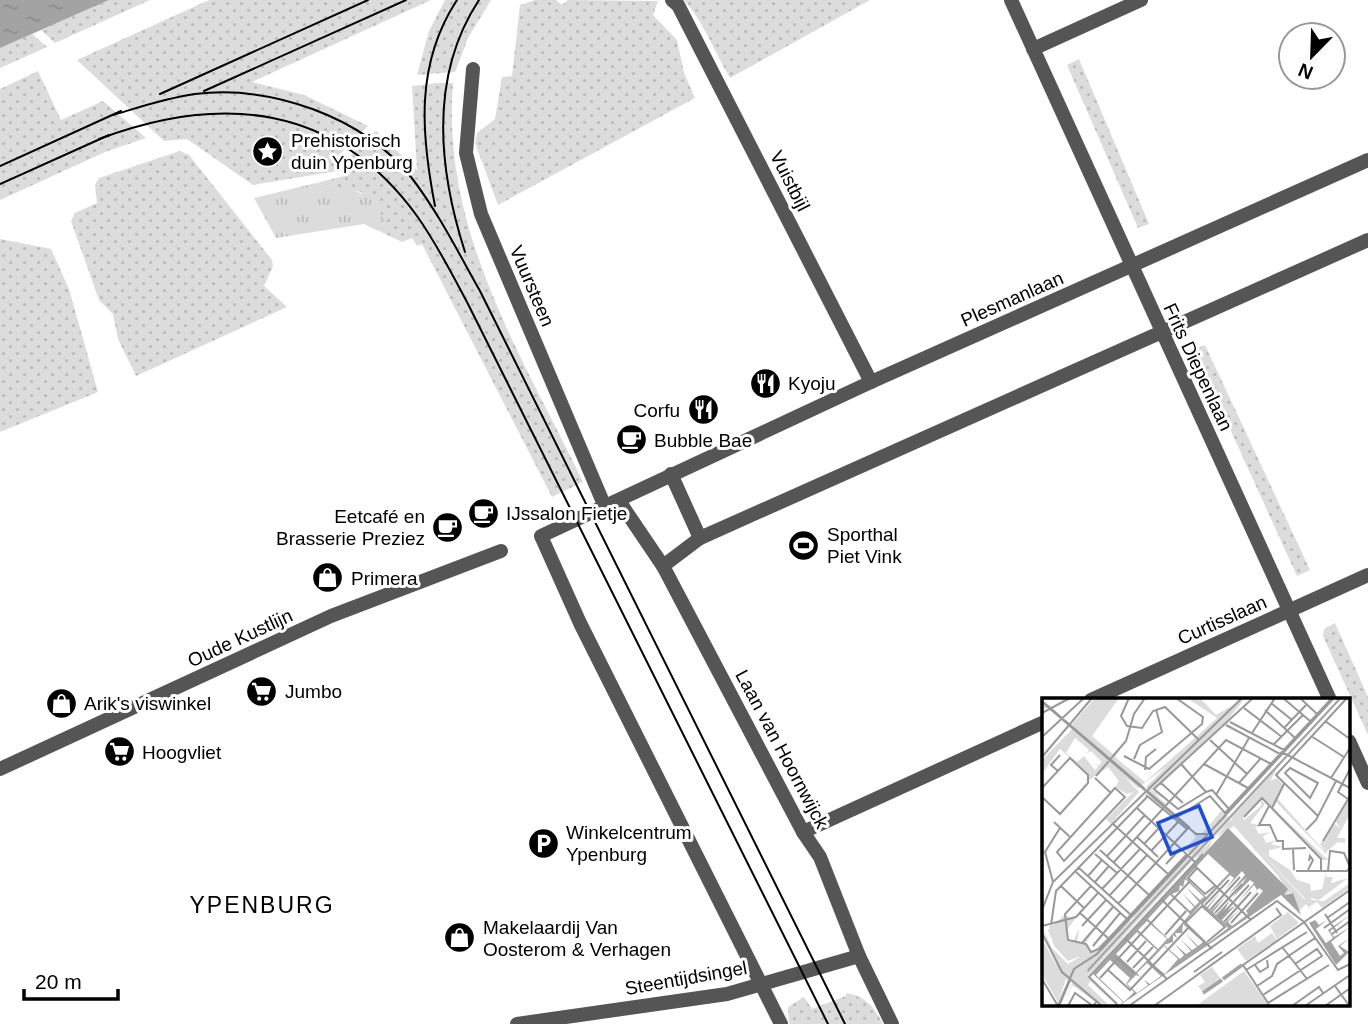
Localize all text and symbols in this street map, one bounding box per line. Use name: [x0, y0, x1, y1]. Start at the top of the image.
north arrow: [1277, 21, 1347, 91]
text: N: [1295, 59, 1316, 84]
place label: Prehistorisch duin Ypenburg: [291, 130, 413, 173]
place icon: Prehistorisch duin Ypenburg: [251, 134, 285, 168]
street label: Vuistbijl: [766, 147, 814, 215]
street label: Vuursteen: [506, 242, 558, 330]
street label: Plesmanlaan: [958, 267, 1066, 331]
street label: Frits Diepenlaan: [1159, 300, 1237, 434]
restaurant icon: Kyoju: [748, 366, 782, 400]
place label: Kyoju: [788, 373, 836, 394]
restaurant icon: Corfu: [686, 393, 720, 427]
place label: Corfu: [634, 400, 680, 421]
cafe icon: Bubble Bae: [614, 423, 648, 457]
place label: Bubble Bae: [654, 430, 752, 451]
cafe icon: IJssalon Fietje: [466, 496, 500, 530]
place label: IJssalon Fietje: [506, 503, 627, 524]
place label: Eetcafé en Brasserie Preziez: [276, 506, 425, 549]
cafe icon: Eetcafé en Brasserie Preziez: [431, 510, 465, 544]
place label: Sporthal Piet Vink: [827, 524, 902, 567]
sports icon: Sporthal Piet Vink: [787, 528, 821, 562]
shop icon: Primera: [311, 561, 345, 595]
place label: Primera: [351, 568, 418, 589]
street label: Curtisslaan: [1174, 591, 1270, 649]
street label: Oude Kustlijn: [184, 605, 296, 671]
street label: Laan van Hoornwijck: [731, 666, 833, 832]
supermarket icon: Jumbo: [245, 674, 279, 708]
place label: Jumbo: [285, 681, 342, 702]
shop icon: Arik's viswinkel: [44, 686, 78, 720]
place label: Arik's viswinkel: [84, 693, 211, 714]
inset map: [1042, 698, 1350, 1006]
supermarket icon: Hoogvliet: [102, 735, 136, 769]
place label: Hoogvliet: [142, 742, 222, 763]
place label: Winkelcentrum Ypenburg: [566, 822, 692, 865]
parking icon: Winkelcentrum Ypenburg: [526, 826, 560, 860]
district label: YPENBURG: [189, 892, 335, 918]
place label: Makelaardij Van Oosterom & Verhagen: [483, 917, 671, 960]
shop icon: Makelaardij Van Oosterom & Verhagen: [443, 921, 477, 955]
street label: Steentijdsingel: [623, 957, 749, 999]
scale bar: [24, 958, 119, 1002]
text: 20 m: [35, 970, 82, 993]

